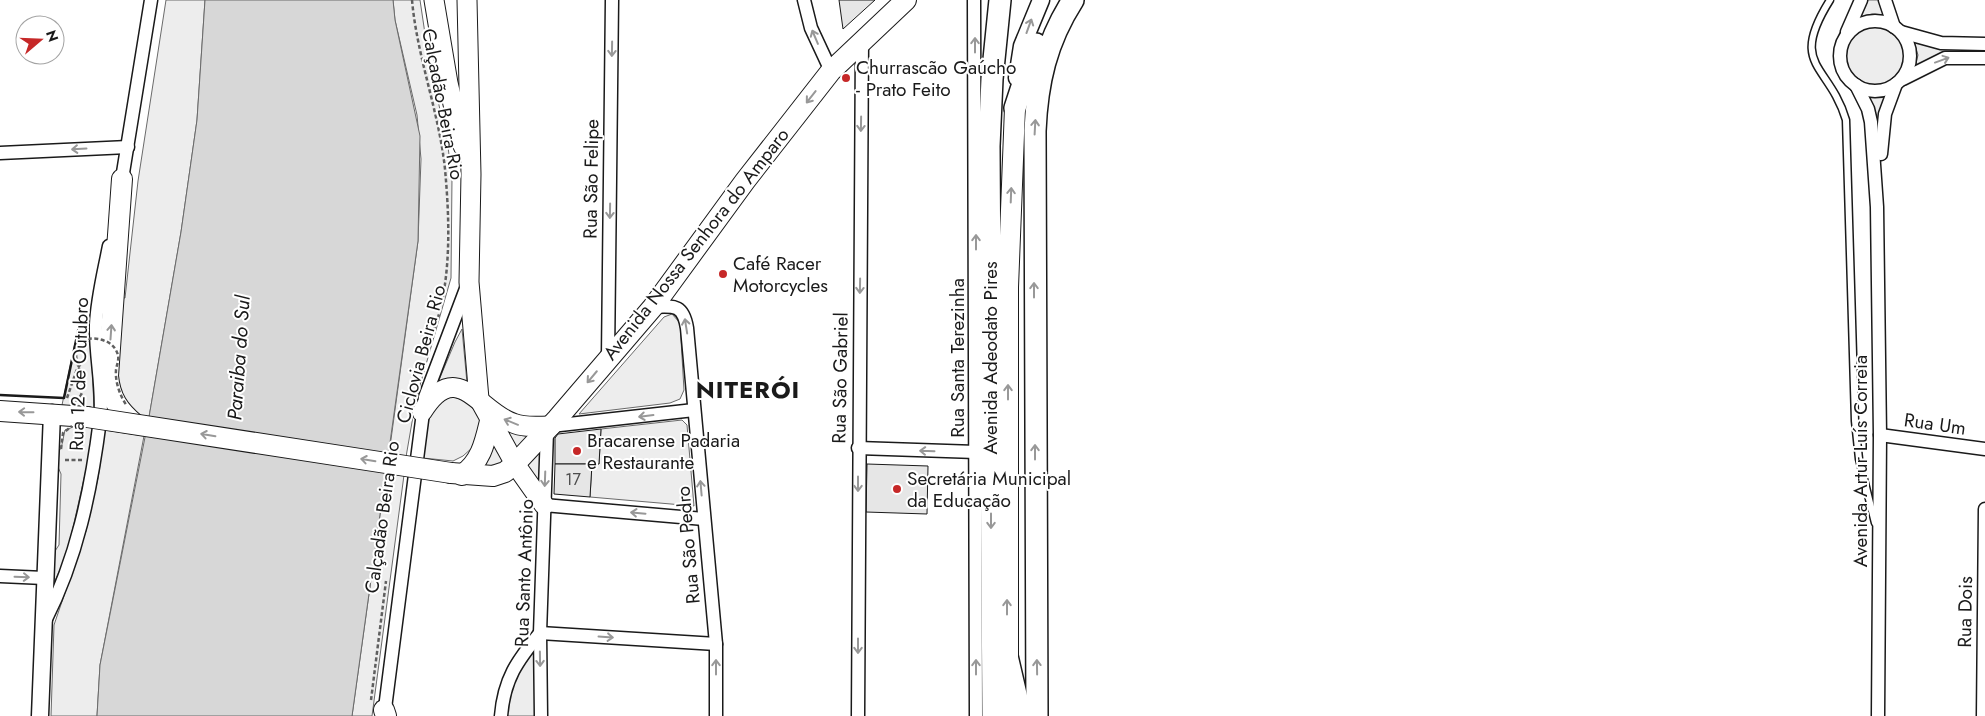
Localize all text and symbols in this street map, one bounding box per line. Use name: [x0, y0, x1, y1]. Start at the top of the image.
north arrow: [15, 15, 65, 65]
one-way arrow: [1025, 19, 1034, 34]
street label: Calçadão Beira Rio: [415, 26, 471, 182]
text: N: [41, 27, 64, 44]
one-way arrow: [809, 30, 819, 45]
one-way arrow: [970, 37, 980, 54]
one-way arrow: [607, 40, 616, 56]
place label: Churrascão Gaúcho - Prato Feito: [856, 54, 1016, 103]
one-way arrow: [1934, 55, 1949, 64]
marker: Churrascão Gaúcho - Prato Feito: [840, 72, 852, 84]
one-way arrow: [805, 90, 816, 103]
one-way arrow: [856, 115, 866, 131]
street label: Rua São Felipe: [576, 119, 606, 239]
one-way arrow: [1030, 120, 1040, 136]
street label: Avenida Nossa Senhora do Amparo: [597, 122, 795, 366]
one-way arrow: [71, 145, 87, 154]
one-way arrow: [1007, 187, 1016, 203]
one-way arrow: [605, 202, 615, 219]
one-way arrow: [971, 235, 981, 251]
place label: Café Racer Motorcycles: [733, 250, 828, 299]
street label: Avenida Adeodato Pires: [977, 261, 1004, 455]
marker: Café Racer Motorcycles: [717, 268, 729, 280]
one-way arrow: [855, 278, 864, 294]
street label: Rua Santa Terezinha: [944, 278, 971, 438]
street label: Ciclovia Beira Rio: [390, 282, 452, 426]
one-way arrow: [1029, 282, 1039, 298]
water label: Paraiba do Sul: [220, 293, 258, 421]
street label: Rua 12 de Outubro: [63, 297, 95, 451]
street label: Rua São Gabriel: [825, 312, 855, 444]
one-way arrow: [681, 319, 691, 335]
one-way arrow: [106, 324, 116, 340]
street label: Avenida Artur Luís Correia: [1847, 355, 1874, 567]
one-way arrow: [587, 370, 598, 383]
district label: NITERÓI: [696, 372, 800, 407]
one-way arrow: [1003, 385, 1013, 401]
street label: Rua Um: [1902, 406, 1968, 442]
one-way arrow: [18, 407, 34, 417]
one-way arrow: [638, 411, 654, 421]
one-way arrow: [504, 417, 520, 426]
place label: Bracarense Padaria e Restaurante: [587, 427, 740, 476]
one-way arrow: [200, 430, 216, 440]
street label: Calçadão Beira Rio: [358, 439, 406, 595]
marker: Bracarense Padaria e Restaurante: [571, 445, 583, 457]
one-way arrow: [1030, 445, 1040, 461]
one-way arrow: [920, 446, 936, 456]
one-way arrow: [361, 455, 377, 465]
place label: Secretária Municipal da Educação: [907, 465, 1071, 514]
house number: 17: [565, 468, 581, 491]
one-way arrow: [540, 471, 550, 487]
one-way arrow: [853, 475, 863, 491]
one-way arrow: [696, 480, 706, 496]
marker: Secretária Municipal da Educação: [891, 483, 903, 495]
street label: Rua São Pedro: [669, 485, 707, 605]
street label: Rua Santo Antônio: [508, 498, 540, 648]
one-way arrow: [630, 508, 646, 518]
one-way arrow: [986, 512, 996, 529]
one-way arrow: [14, 573, 30, 582]
street label: Rua Dois: [1951, 576, 1979, 648]
one-way arrow: [1002, 600, 1012, 616]
one-way arrow: [598, 633, 614, 642]
one-way arrow: [853, 638, 863, 654]
one-way arrow: [535, 651, 545, 667]
one-way arrow: [711, 660, 721, 676]
one-way arrow: [971, 660, 981, 676]
one-way arrow: [1032, 660, 1042, 676]

